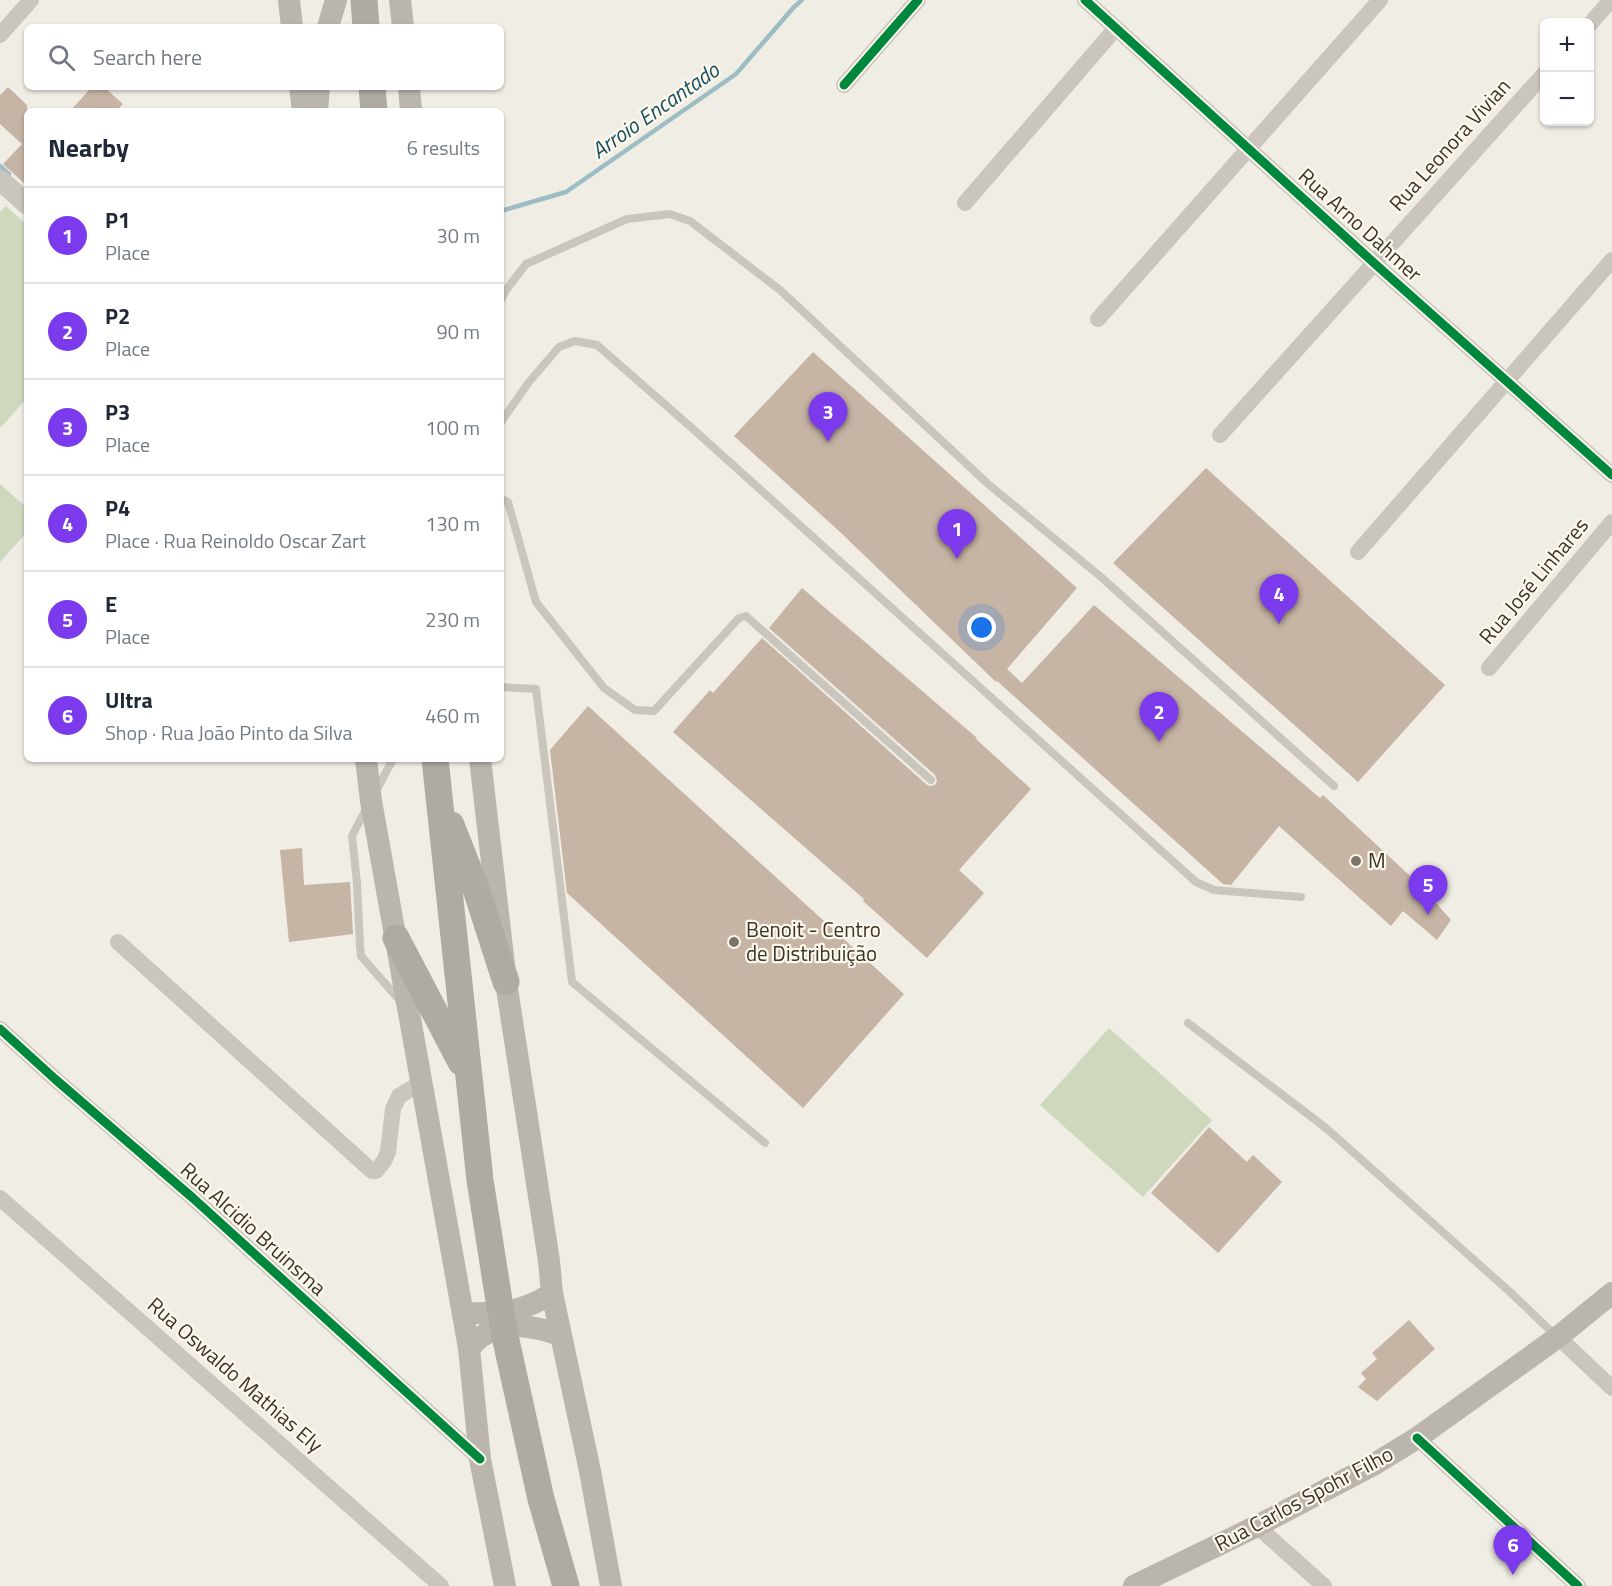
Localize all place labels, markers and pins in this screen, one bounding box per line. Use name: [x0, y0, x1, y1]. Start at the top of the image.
pin: 3: [808, 392, 848, 442]
pin: 1: [938, 510, 976, 559]
pin: 4: [1260, 574, 1298, 624]
pin: 2: [1140, 692, 1178, 742]
place label: M: [1368, 844, 1386, 876]
marker: M: [1349, 854, 1363, 868]
pin: 5: [1408, 866, 1448, 915]
place label: Benoit - Centro de Distribuição: [746, 913, 881, 969]
marker: Benoit - Centro de Distribuição: [727, 935, 741, 949]
pin: 6: [1494, 1526, 1532, 1575]

